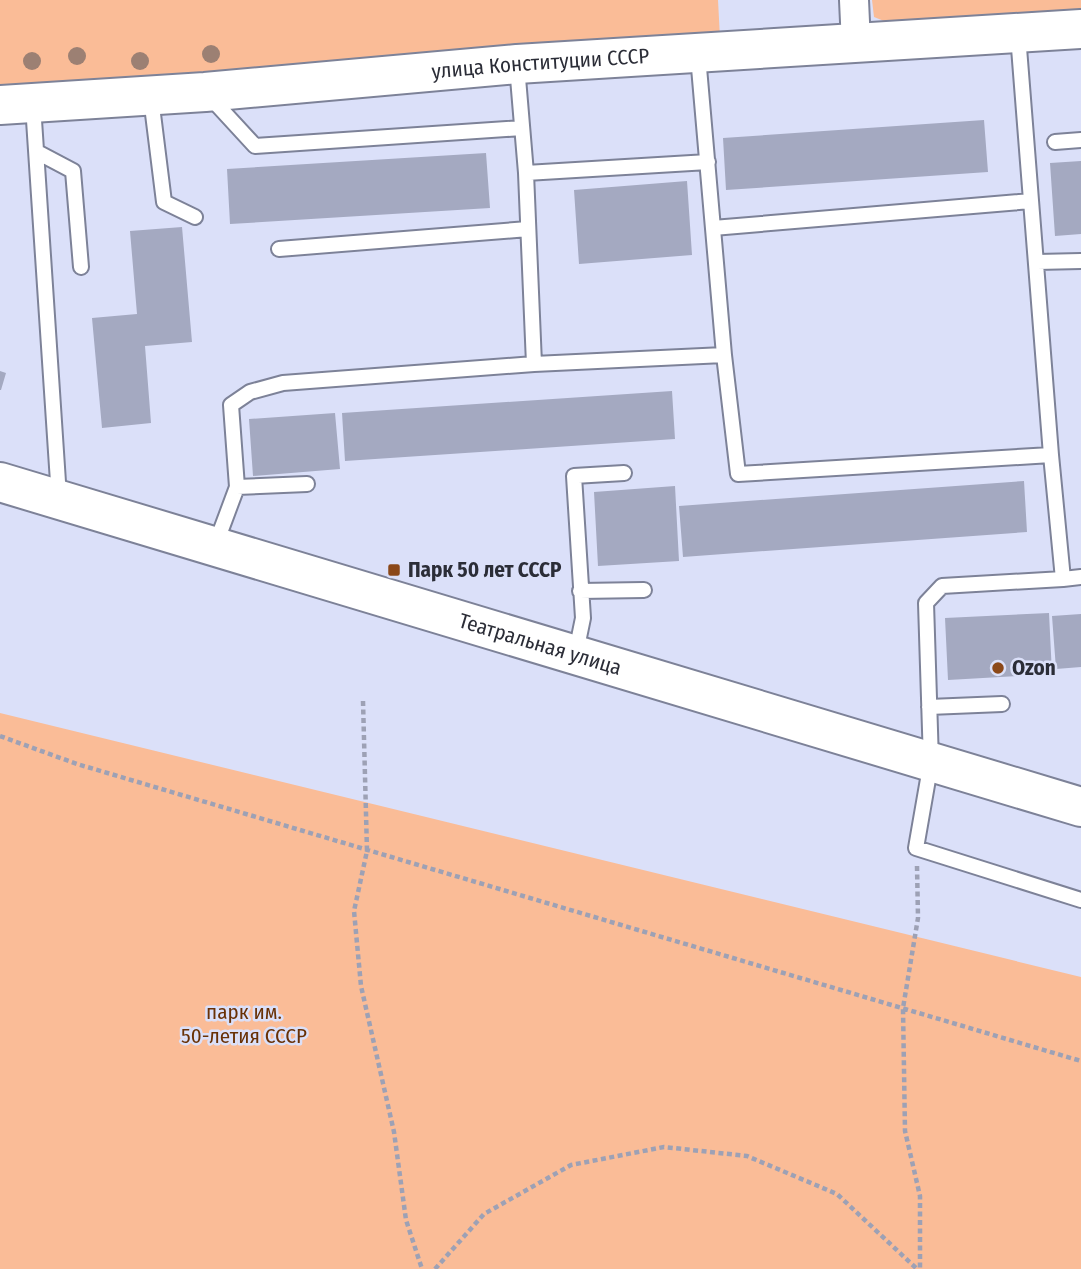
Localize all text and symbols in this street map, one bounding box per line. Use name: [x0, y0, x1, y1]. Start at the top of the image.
street label: улица Конституции СССР: [430, 43, 650, 85]
place label: Парк 50 лет СССР: [408, 557, 562, 583]
marker: Парк 50 лет СССР: [386, 562, 402, 578]
street label: Театральная улица: [456, 608, 625, 681]
place label: Ozon: [1012, 655, 1056, 681]
marker: Ozon: [990, 660, 1006, 676]
park label: парк им. 50-летия СССР: [181, 999, 307, 1049]

